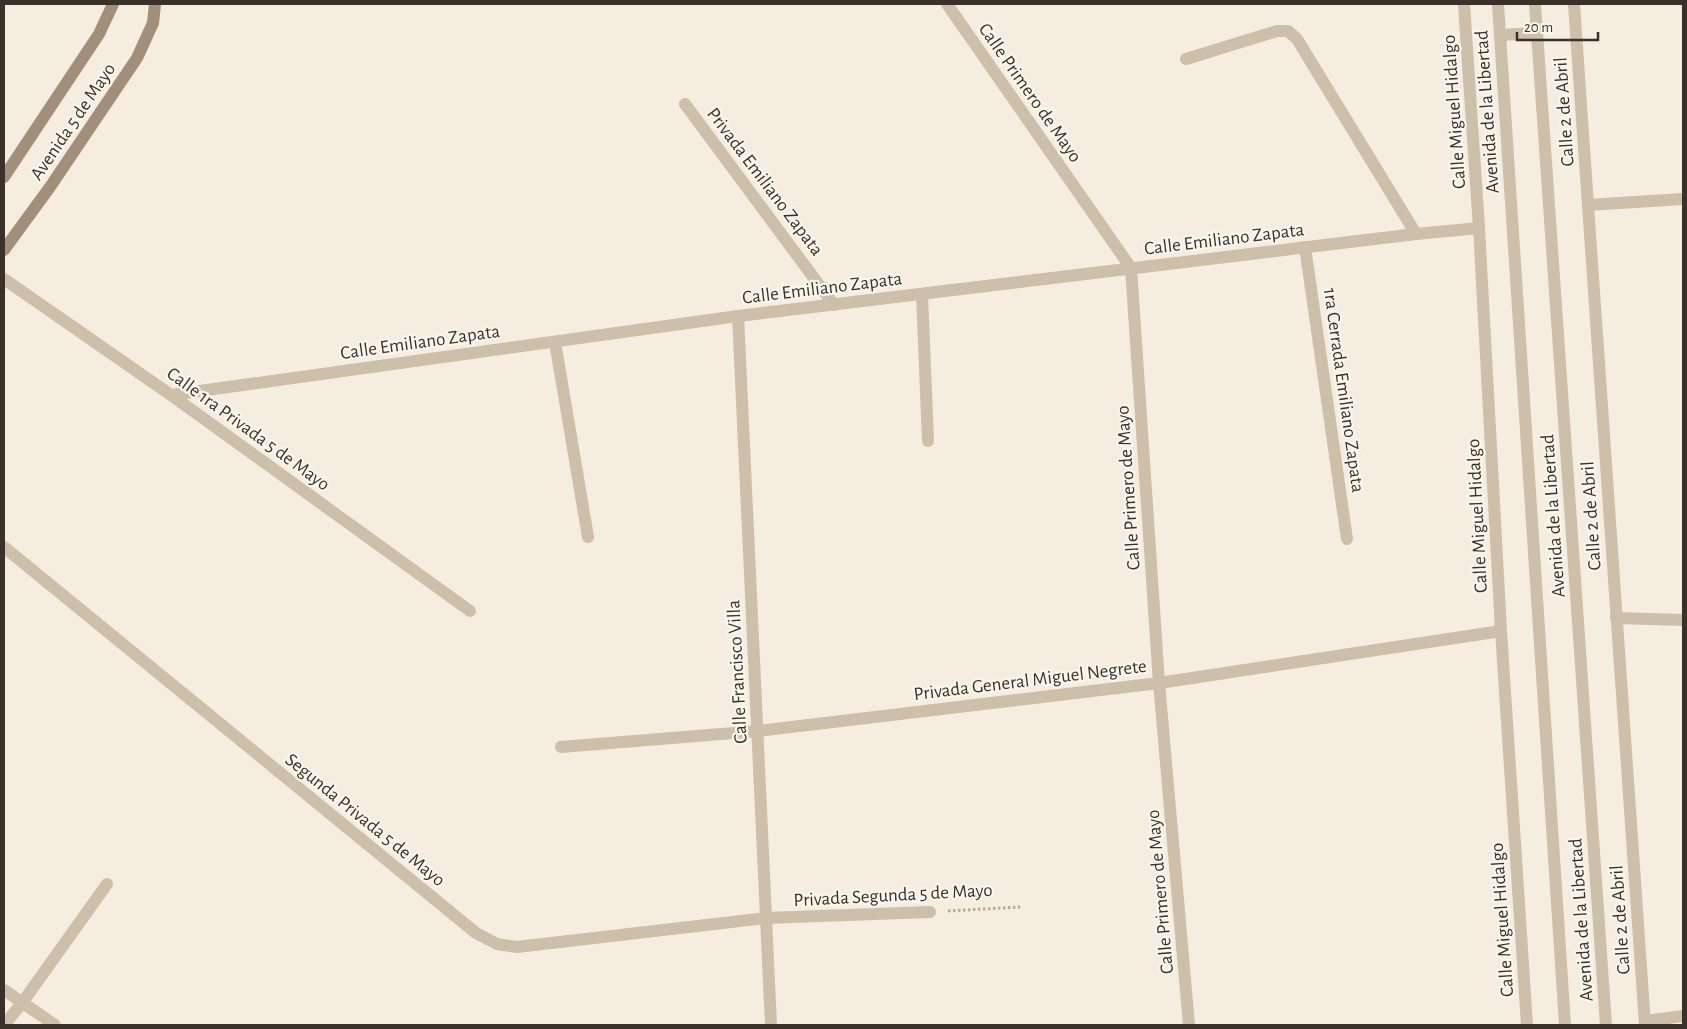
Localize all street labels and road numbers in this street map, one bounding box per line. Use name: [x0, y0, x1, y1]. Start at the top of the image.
street label: Calle Primero de Mayo: [975, 20, 1085, 166]
street label: Avenida de la Libertad: [1472, 30, 1503, 194]
street label: Calle Miguel Hidalgo: [1440, 34, 1469, 190]
street label: Calle 2 de Abril: [1551, 57, 1578, 167]
street label: Avenida 5 de Mayo: [27, 60, 119, 184]
street label: Privada Emiliano Zapata: [703, 104, 827, 260]
street label: Calle Emiliano Zapata: [1143, 220, 1305, 259]
street label: Calle Emiliano Zapata: [741, 269, 903, 308]
street label: 1ra Cerrada Emiliano Zapata: [1320, 287, 1367, 494]
street label: Calle Emiliano Zapata: [339, 322, 501, 363]
street label: Calle 1ra Privada 5 de Mayo: [163, 364, 333, 495]
street label: Calle Primero de Mayo: [1113, 405, 1144, 571]
street label: Avenida de la Libertad: [1538, 434, 1569, 598]
street label: Calle Miguel Hidalgo: [1464, 438, 1491, 594]
street label: Calle 2 de Abril: [1578, 461, 1605, 571]
street label: Calle Francisco Villa: [724, 599, 751, 744]
street label: Privada General Miguel Negrete: [913, 657, 1148, 704]
street label: Segunda Privada 5 de Mayo: [282, 750, 449, 890]
street label: Calle Primero de Mayo: [1144, 809, 1177, 975]
street label: Avenida de la Libertad: [1566, 838, 1597, 1002]
street label: Calle Miguel Hidalgo: [1488, 842, 1517, 998]
street label: Calle 2 de Abril: [1607, 865, 1634, 975]
street label: Privada Segunda 5 de Mayo: [793, 881, 993, 910]

